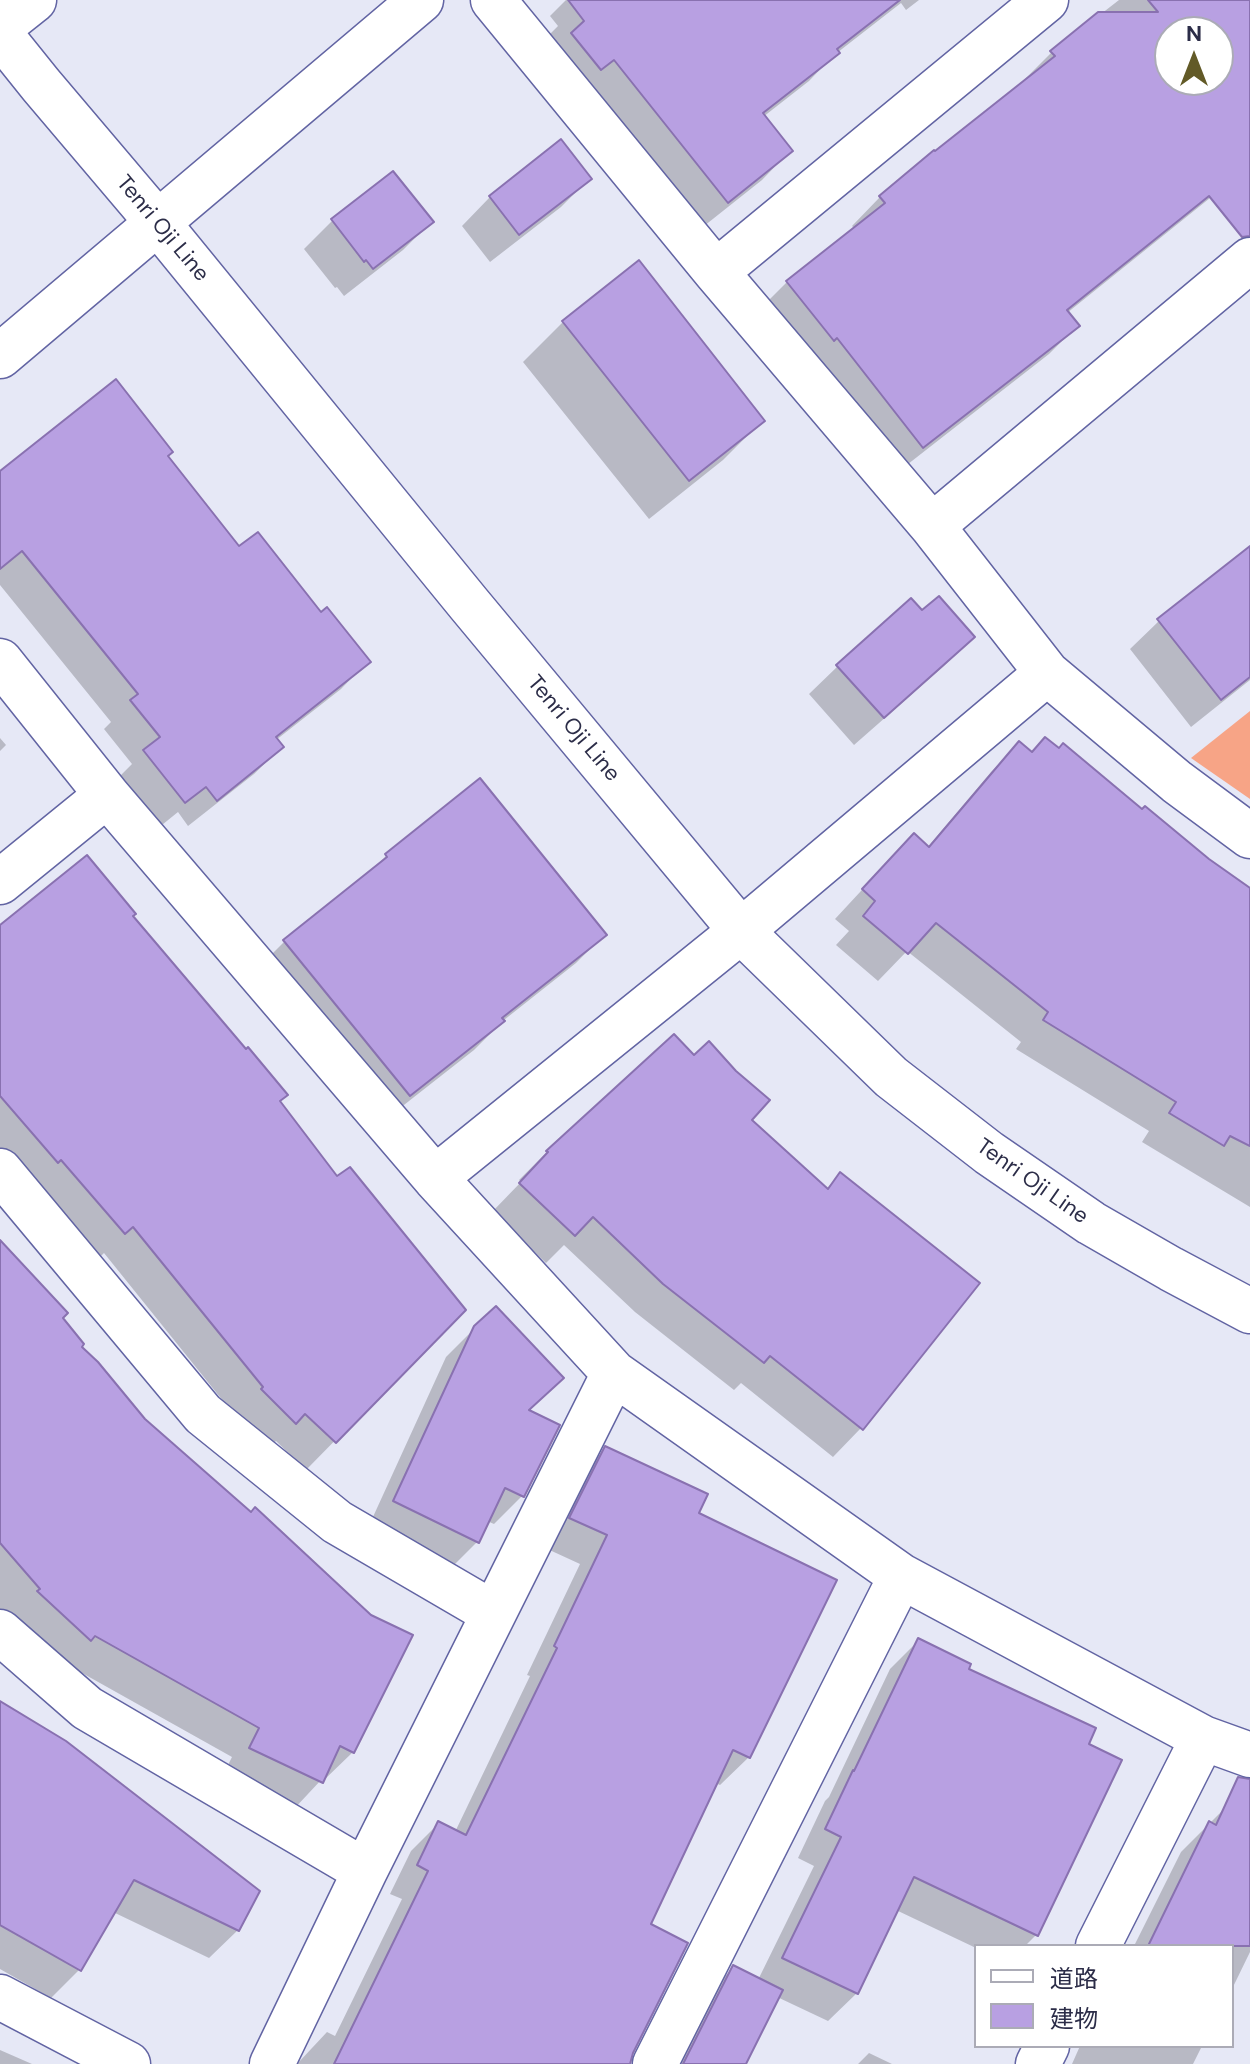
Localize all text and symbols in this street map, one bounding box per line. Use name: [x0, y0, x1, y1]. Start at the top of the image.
north arrow: [1154, 16, 1234, 96]
text: N: [1186, 19, 1202, 48]
street label: Tenri Oji Line: [110, 171, 214, 287]
street label: Tenri Oji Line: [521, 671, 625, 787]
street label: Tenri Oji Line: [971, 1134, 1093, 1230]
legend: [974, 1944, 1234, 2048]
text: 道路: [1050, 1963, 1098, 1994]
text: 建物: [1050, 2003, 1098, 2034]

